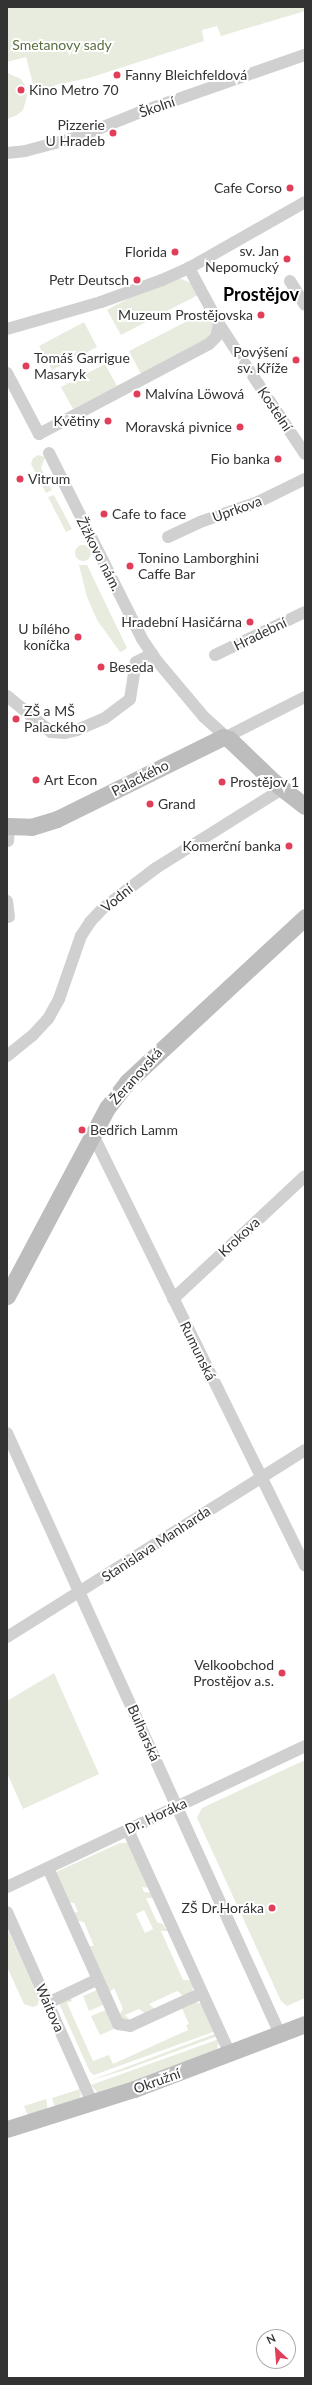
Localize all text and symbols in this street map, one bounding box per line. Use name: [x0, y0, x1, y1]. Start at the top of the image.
park label: Smetanovy sady: [12, 37, 112, 53]
place label: Fanny Bleichfeldová: [125, 67, 247, 83]
marker: Fanny Bleichfeldová: [112, 70, 122, 80]
place label: Kino Metro 70: [29, 82, 119, 98]
marker: Kino Metro 70: [16, 85, 26, 95]
street label: Školní: [137, 93, 177, 121]
place label: Pizzerie U Hradeb: [46, 117, 105, 150]
marker: Pizzerie U Hradeb: [108, 128, 118, 138]
place label: Cafe Corso: [214, 180, 282, 196]
marker: Cafe Corso: [285, 183, 295, 193]
place label: sv. Jan Nepomucký: [205, 243, 279, 276]
place label: Florida: [125, 244, 167, 260]
marker: Florida: [170, 247, 180, 257]
marker: sv. Jan Nepomucký: [282, 254, 292, 264]
place label: Petr Deutsch: [49, 272, 129, 288]
marker: Petr Deutsch: [132, 275, 142, 285]
district label: Prostějov: [223, 283, 299, 305]
place label: Muzeum Prostějovska: [118, 307, 253, 323]
marker: Muzeum Prostějovska: [256, 310, 266, 320]
place label: Povýšení sv. Kříže: [233, 344, 288, 376]
place label: Tomáš Garrigue Masaryk: [34, 350, 130, 382]
marker: Povýšení sv. Kříže: [291, 355, 301, 365]
marker: Tomáš Garrigue Masaryk: [21, 361, 31, 371]
street label: Kostelní: [254, 384, 296, 434]
place label: Malvína Löwová: [145, 386, 244, 402]
marker: Malvína Löwová: [132, 389, 142, 399]
place label: Květiny: [54, 413, 100, 429]
marker: Květiny: [103, 416, 113, 426]
place label: Moravská pivnice: [125, 419, 232, 435]
marker: Moravská pivnice: [235, 422, 245, 432]
place label: Fio banka: [211, 451, 270, 467]
marker: Fio banka: [273, 454, 283, 464]
place label: Vitrum: [28, 471, 70, 487]
marker: Vitrum: [15, 474, 25, 484]
street label: Uprkova: [210, 492, 264, 526]
place label: Cafe to face: [112, 506, 186, 522]
marker: Cafe to face: [99, 509, 109, 519]
street label: Žižkovo nám.: [73, 514, 125, 594]
place label: Tonino Lamborghini Caffe Bar: [138, 550, 259, 582]
marker: Tonino Lamborghini Caffe Bar: [125, 561, 135, 571]
place label: Hradební Hasičárna: [121, 614, 242, 630]
street label: Hradební: [231, 614, 289, 654]
marker: Hradební Hasičárna: [245, 617, 255, 627]
place label: U bílého koníčka: [18, 621, 70, 654]
marker: U bílého koníčka: [73, 632, 83, 642]
place label: Beseda: [109, 659, 154, 675]
marker: Beseda: [96, 662, 106, 672]
place label: ZŠ a MŠ Palackého: [24, 703, 86, 736]
marker: ZŠ a MŠ Palackého: [11, 714, 21, 724]
street label: Palackého: [109, 756, 171, 800]
place label: Art Econ: [44, 772, 97, 788]
place label: Prostějov 1: [230, 774, 299, 790]
marker: Art Econ: [31, 775, 41, 785]
marker: Prostějov 1: [217, 777, 227, 787]
place label: Grand: [158, 796, 196, 812]
marker: Grand: [145, 799, 155, 809]
place label: Komerční banka: [182, 838, 281, 854]
marker: Komerční banka: [284, 841, 294, 851]
street label: Vodní: [98, 880, 136, 916]
street label: Žeranovská: [106, 1044, 166, 1108]
place label: Bedřich Lamm: [90, 1122, 178, 1138]
marker: Bedřich Lamm: [77, 1125, 87, 1135]
street label: Krokova: [215, 1214, 263, 1260]
street label: Rumunská: [177, 1319, 219, 1383]
street label: Stanislava Manharda: [99, 1503, 213, 1585]
place label: Velkoobchod Prostějov a.s.: [193, 1657, 274, 1690]
marker: Velkoobchod Prostějov a.s.: [277, 1668, 287, 1678]
street label: Bulharská: [124, 1702, 164, 1764]
street label: Dr. Horáka: [122, 1794, 190, 1838]
place label: ZŠ Dr.Horáka: [182, 1900, 264, 1916]
marker: ZŠ Dr.Horáka: [267, 1903, 277, 1913]
street label: Waitova: [32, 1981, 68, 2035]
street label: Okružní: [131, 2065, 183, 2097]
north arrow: [256, 2329, 296, 2369]
text: N: [264, 2331, 278, 2346]

